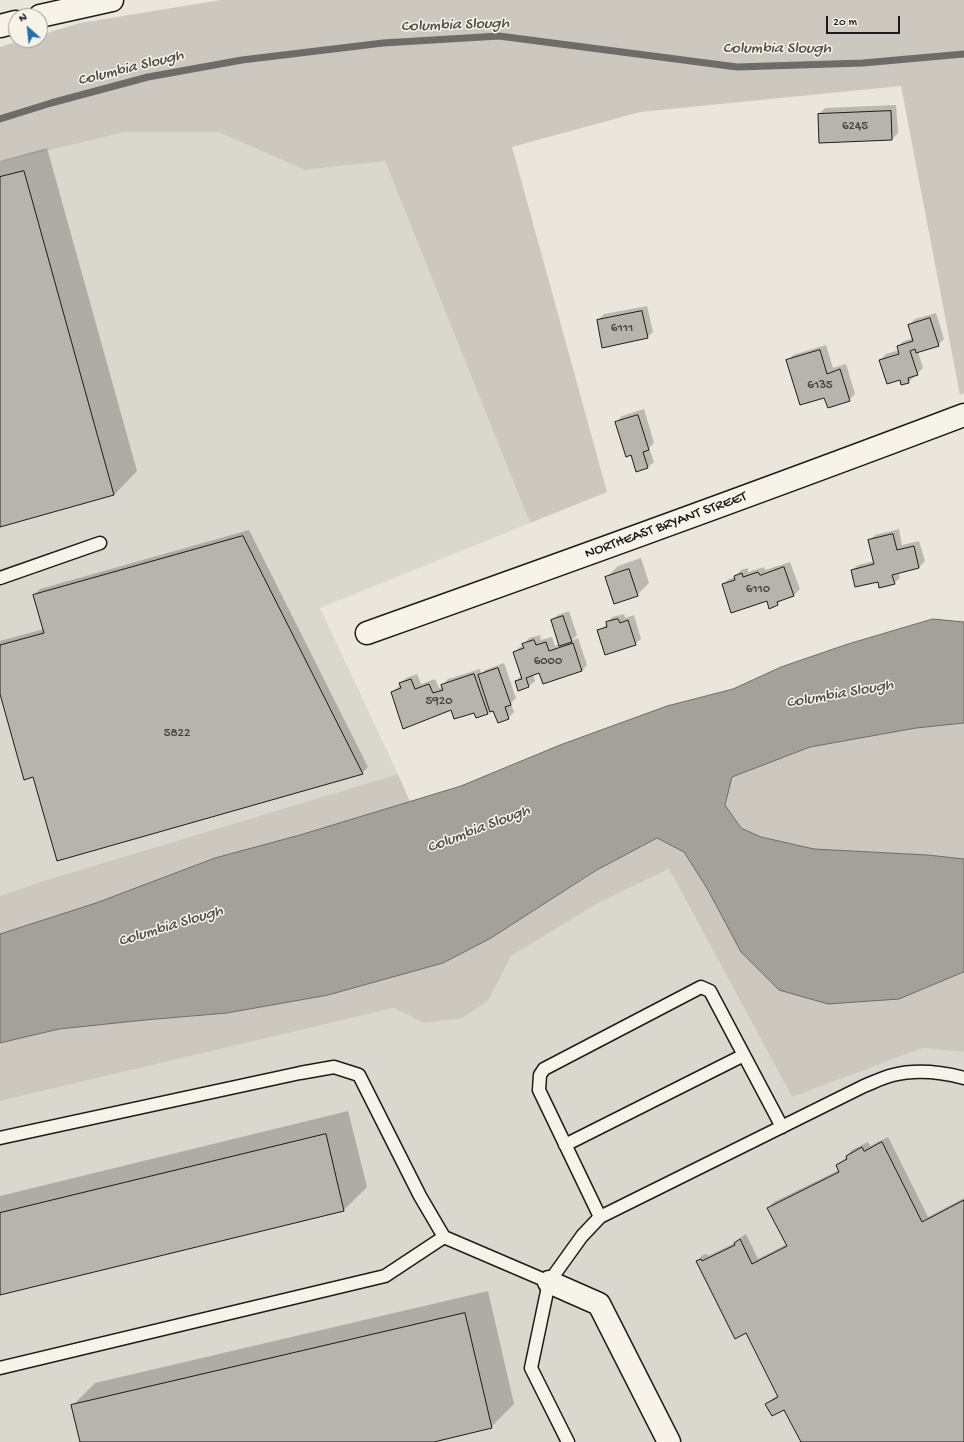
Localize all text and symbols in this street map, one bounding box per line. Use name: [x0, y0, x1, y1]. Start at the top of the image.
north arrow: [8, 8, 48, 48]
scale bar: [828, 8, 902, 34]
text: N: [17, 11, 29, 25]
water label: Columbia Slough: [400, 15, 510, 37]
text: 20 m: [833, 16, 857, 30]
water label: Columbia Slough: [723, 40, 831, 60]
water label: Columbia Slough: [76, 47, 186, 91]
house number: 6245: [842, 119, 868, 135]
house number: 6111: [611, 321, 633, 337]
house number: 6135: [807, 378, 833, 394]
street label: NORTHEAST BRYANT STREET: [583, 488, 749, 564]
house number: 6110: [746, 582, 770, 598]
house number: 6000: [534, 654, 562, 670]
water label: Columbia Slough: [785, 676, 895, 714]
house number: 5920: [425, 694, 453, 710]
house number: 5822: [164, 726, 190, 742]
water label: Columbia Slough: [425, 802, 533, 858]
water label: Columbia Slough: [116, 902, 226, 952]

